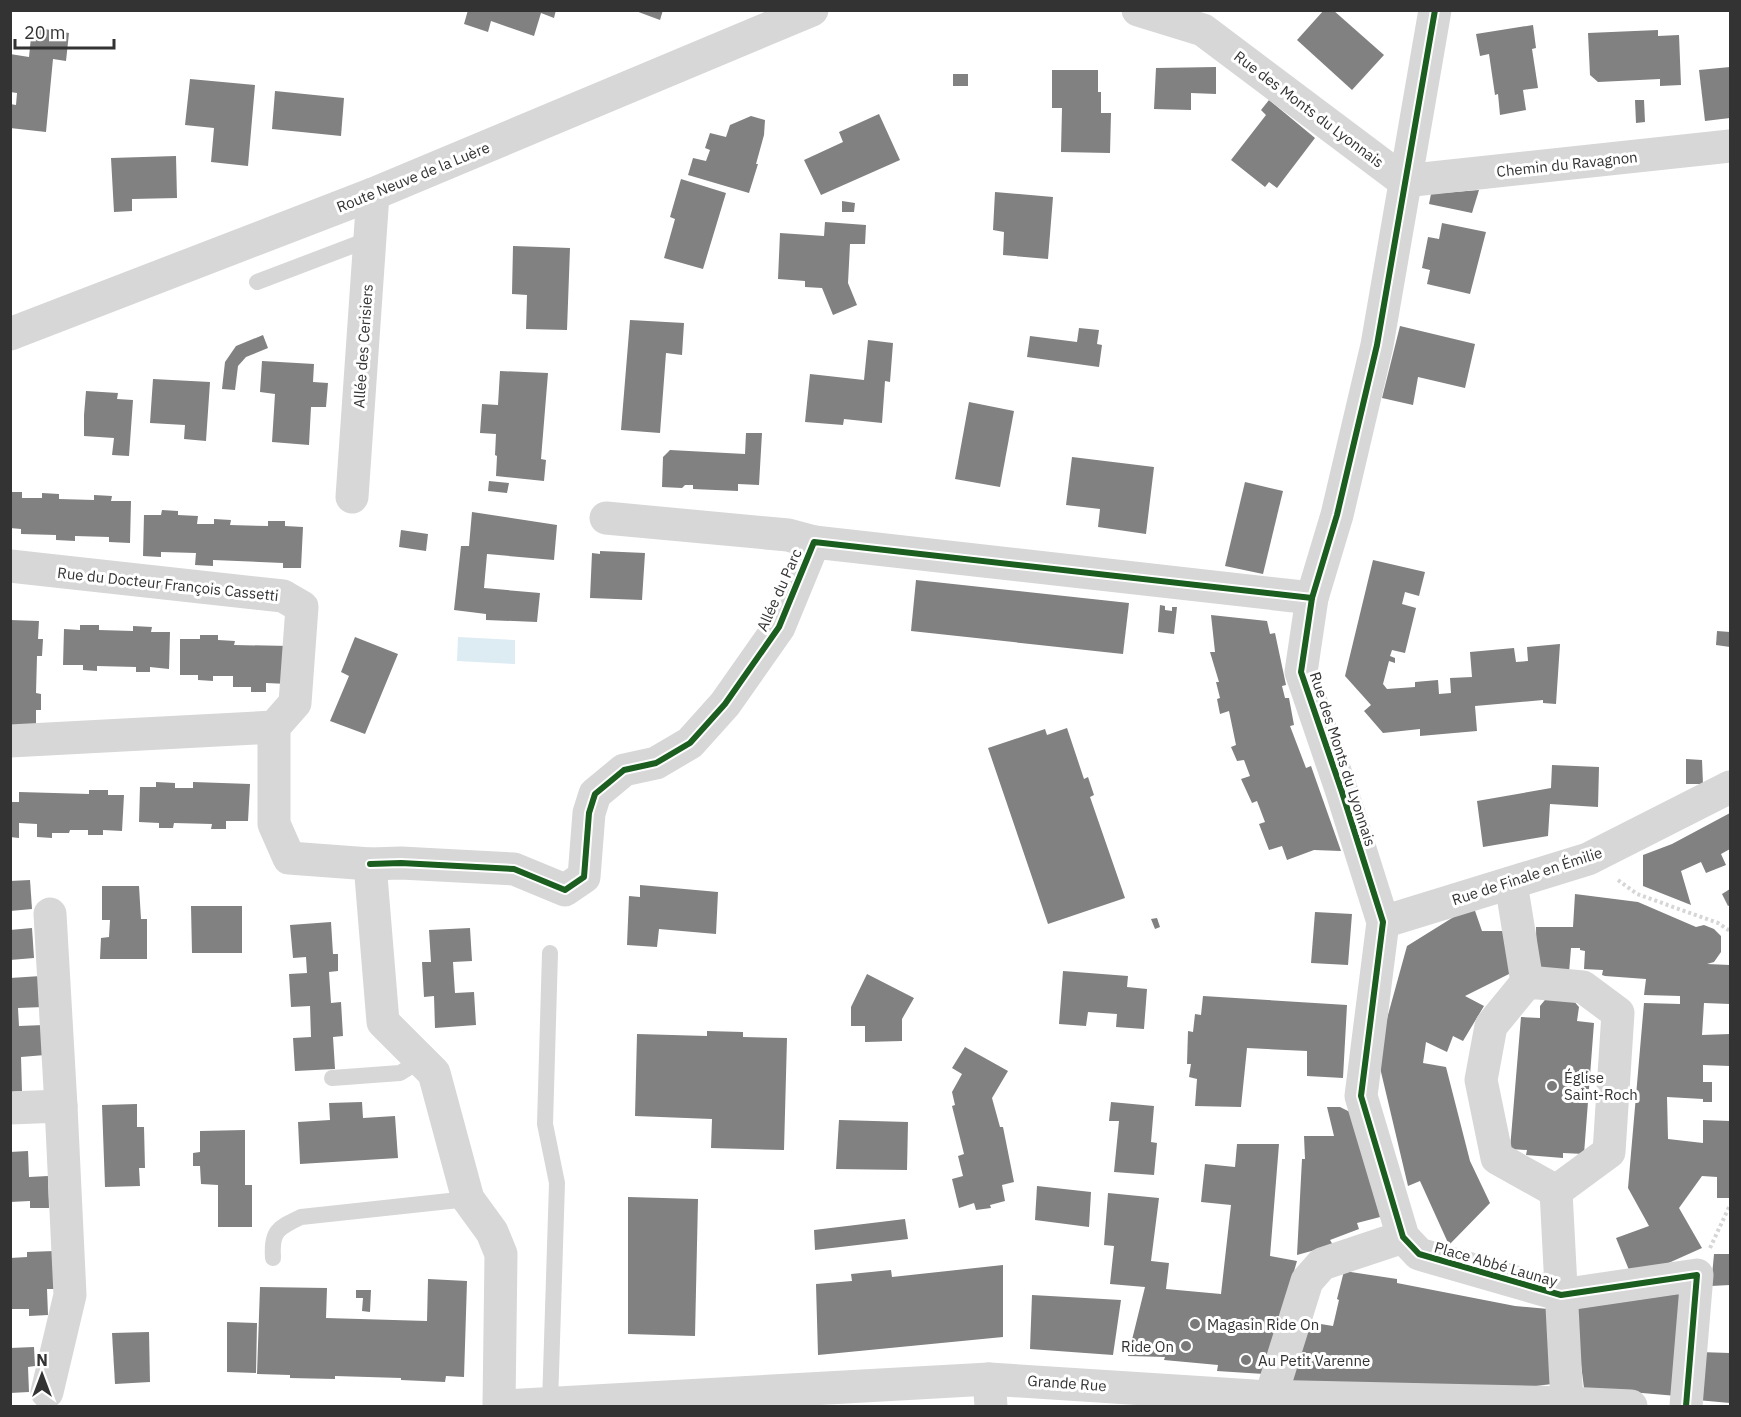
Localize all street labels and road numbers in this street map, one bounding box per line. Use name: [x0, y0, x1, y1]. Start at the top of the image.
street label: Rue des Monts du Lyonnais: [1230, 47, 1388, 171]
street label: Route Neuve de la Luère: [334, 138, 492, 216]
street label: Chemin du Ravagnon: [1496, 147, 1638, 181]
street label: Allée des Cerisiers: [349, 283, 377, 409]
street label: Allée du Parc: [752, 545, 806, 634]
street label: Rue du Docteur François Cassetti: [56, 563, 280, 605]
street label: Rue des Monts du Lyonnais: [1306, 669, 1380, 849]
street label: Rue de Finale en Émilie: [1449, 843, 1605, 909]
street label: Place Abbé Launay: [1432, 1237, 1560, 1291]
street label: Grande Rue: [1027, 1371, 1107, 1395]

